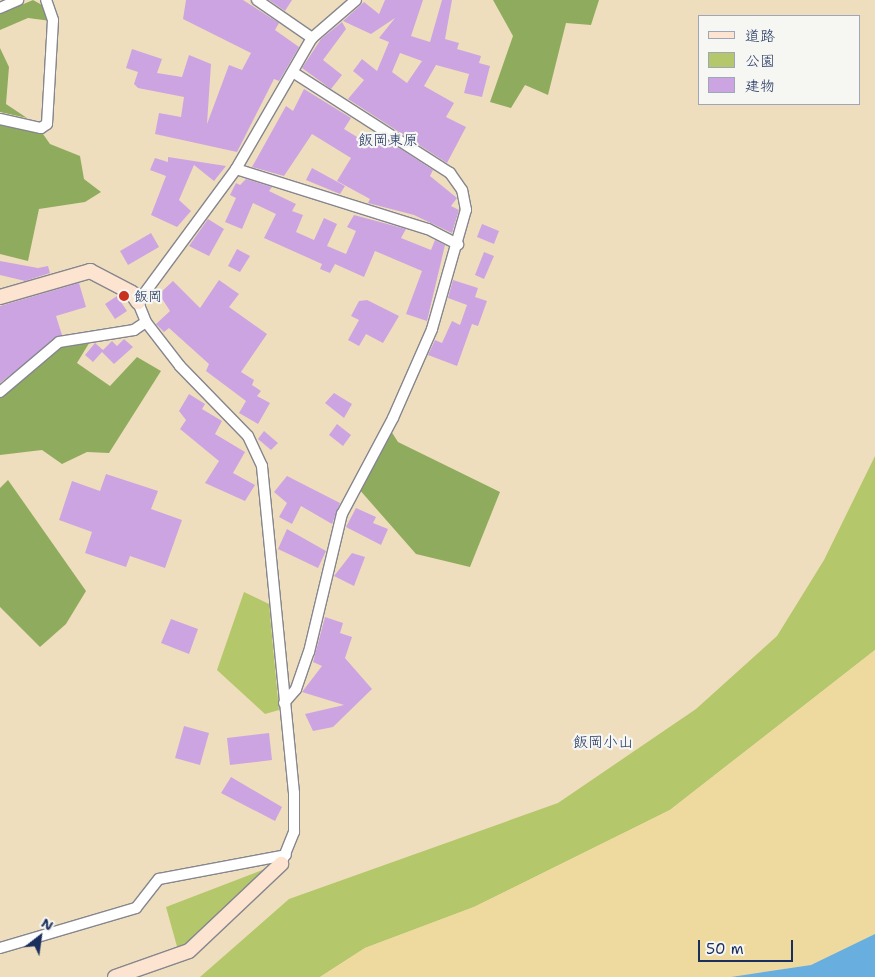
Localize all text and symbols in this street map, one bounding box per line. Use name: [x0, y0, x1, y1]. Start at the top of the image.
legend: [698, 15, 860, 105]
text: 道路: [745, 26, 775, 46]
text: 公園: [745, 51, 775, 71]
text: 建物: [745, 76, 775, 96]
district label: 飯岡東原: [358, 132, 418, 150]
place label: 飯岡: [134, 288, 162, 304]
marker: 飯岡: [118, 290, 130, 302]
district label: 飯岡小山: [573, 734, 633, 752]
north arrow: [15, 912, 65, 962]
text: N: [38, 913, 57, 935]
scale bar: [700, 930, 795, 962]
text: 50 m: [706, 939, 744, 959]

